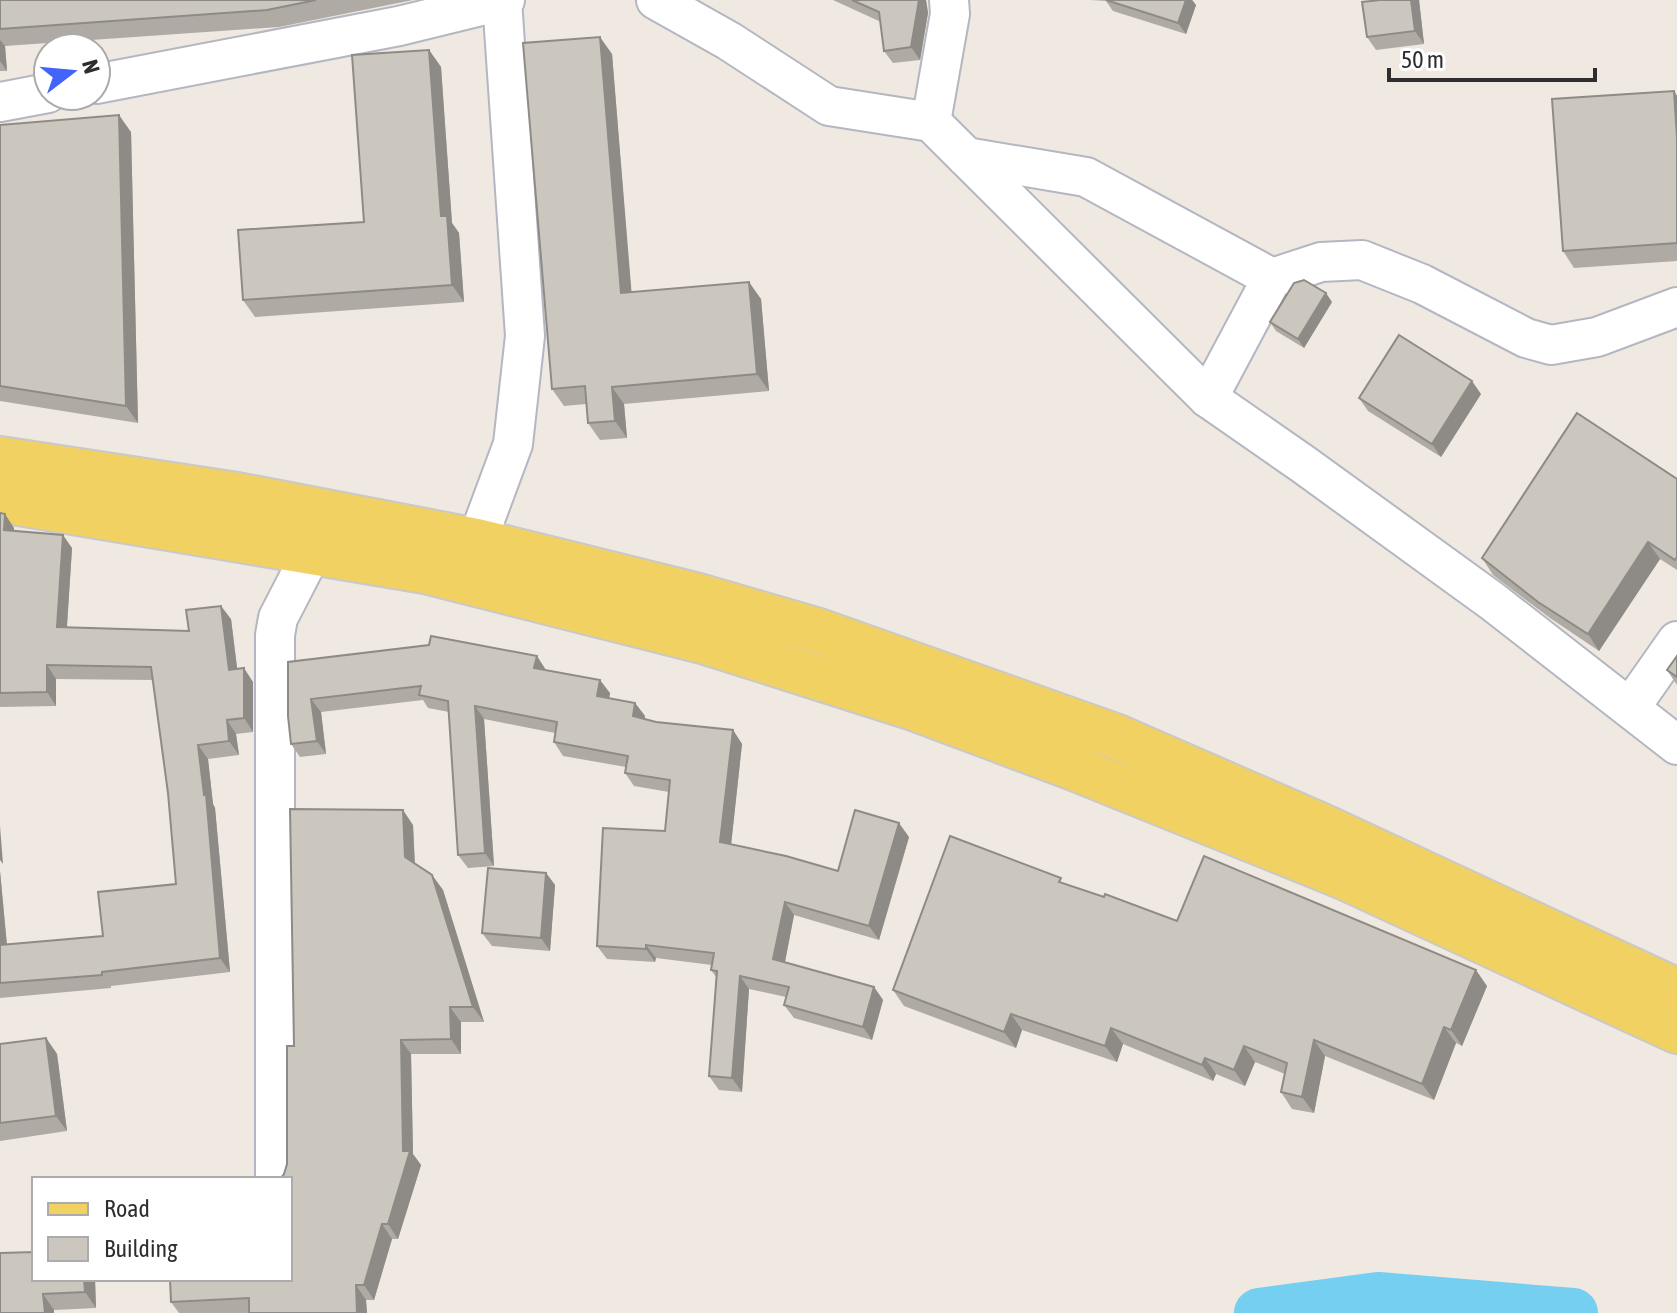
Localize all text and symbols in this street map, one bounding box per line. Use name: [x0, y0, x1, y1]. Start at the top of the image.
north arrow: [32, 32, 112, 112]
scale bar: [1389, 32, 1595, 82]
text: 50 m: [1401, 46, 1444, 73]
text: N: [77, 57, 106, 76]
legend: [32, 1177, 292, 1281]
text: Road: [104, 1195, 150, 1222]
text: Building: [104, 1235, 178, 1262]

